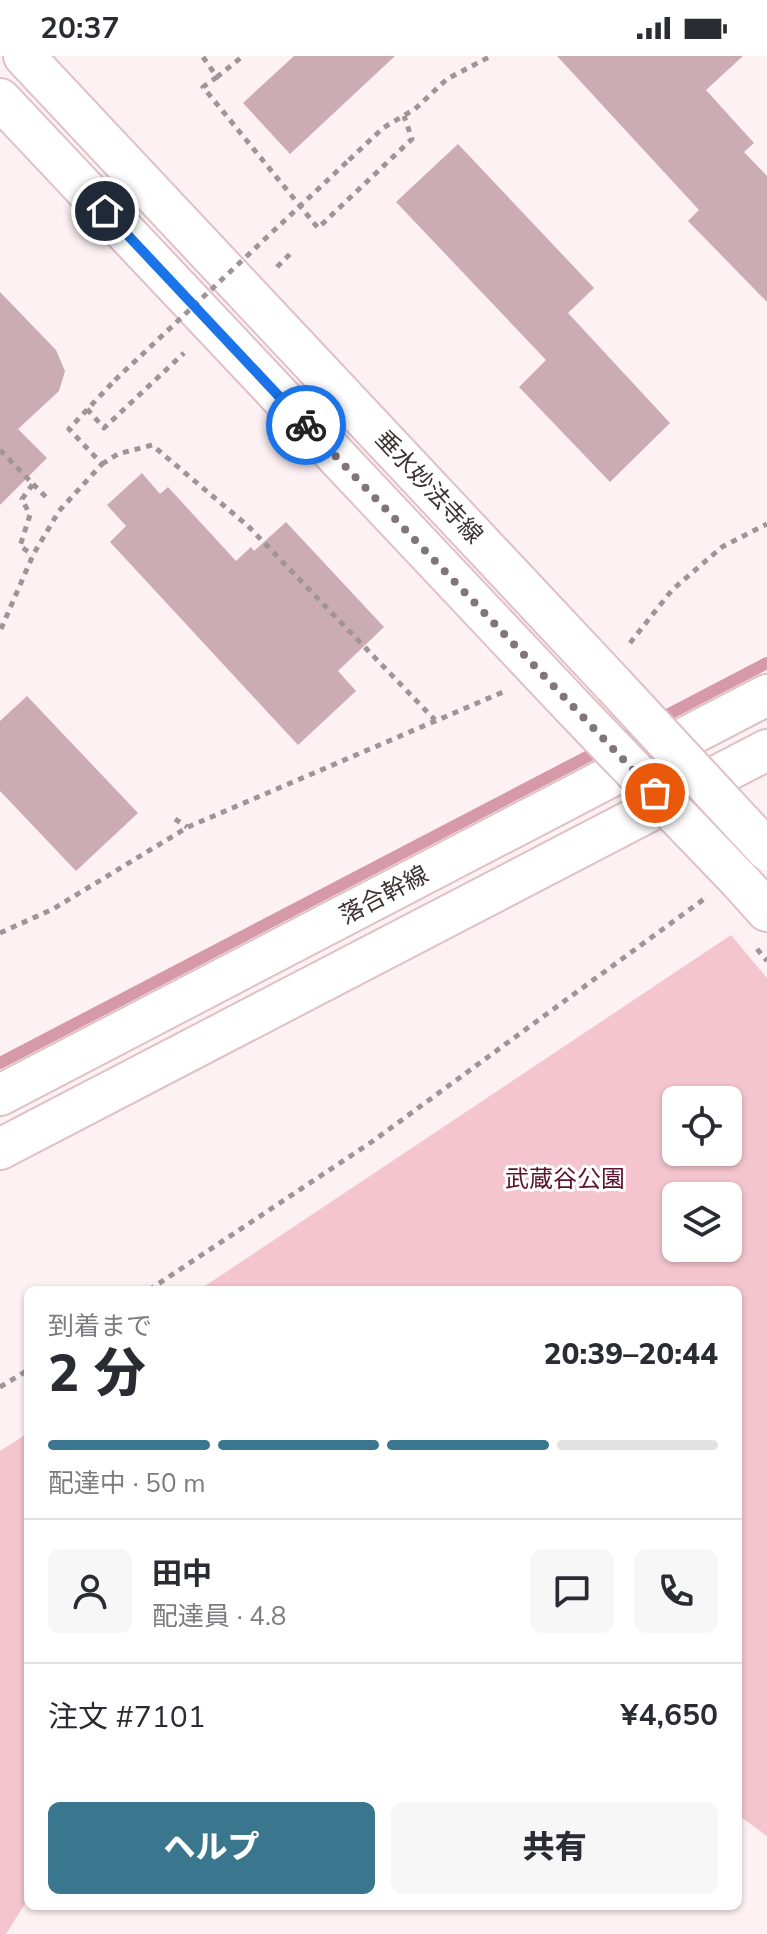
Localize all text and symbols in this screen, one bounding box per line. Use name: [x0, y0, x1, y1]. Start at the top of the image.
text: 20:37: [40, 8, 119, 49]
pin: [71, 177, 139, 245]
icon: home: [83, 189, 127, 233]
courier: [266, 385, 346, 465]
icon: bike: [284, 403, 328, 447]
street label: 垂水妙法寺線: [368, 423, 490, 551]
pin: [621, 759, 689, 827]
icon: bag: [633, 771, 677, 815]
street label: 落合幹線: [334, 858, 434, 932]
map controls: [662, 1086, 742, 1262]
button: locate: [662, 1086, 742, 1166]
park label: 武蔵谷公園: [505, 1163, 625, 1195]
button: layers: [662, 1182, 742, 1262]
text: 到着まで: [48, 1309, 152, 1344]
text: 20:39–20:44: [543, 1334, 718, 1375]
text: 2 分: [48, 1338, 146, 1409]
text: 配達中 · 50 m: [48, 1466, 205, 1501]
button: person: [48, 1549, 132, 1633]
button: chat: [530, 1549, 614, 1633]
button: phone: [634, 1549, 718, 1633]
text: 田中: [152, 1554, 212, 1595]
text: 配達員 · 4.8: [152, 1599, 286, 1634]
text: ¥4,650: [621, 1695, 718, 1736]
text: 注文 #7101: [48, 1697, 206, 1738]
button: ヘルプ: [48, 1802, 375, 1894]
button: 共有: [391, 1802, 718, 1894]

